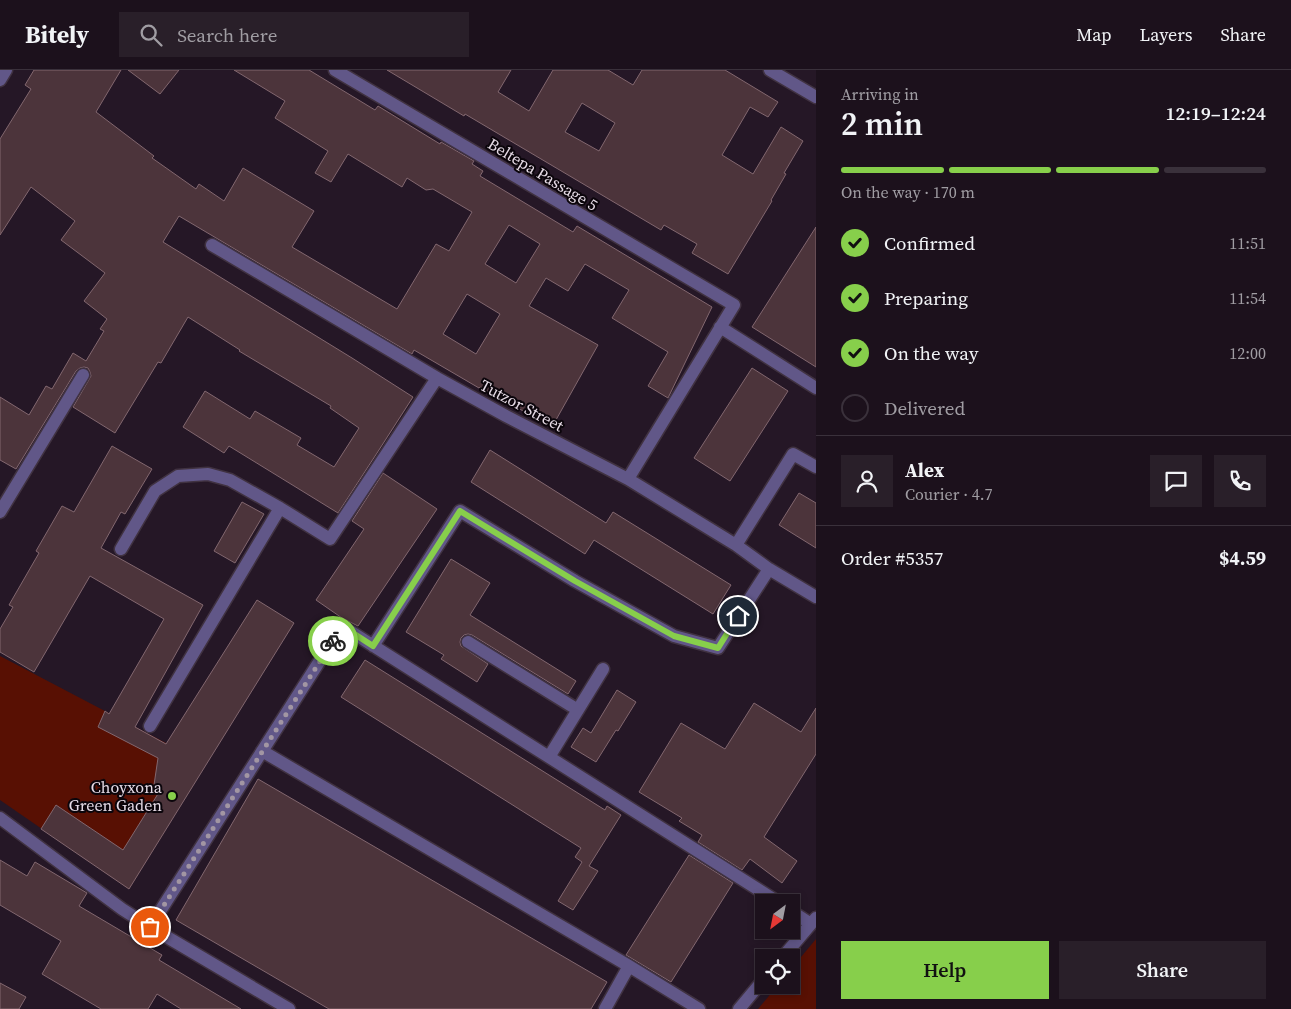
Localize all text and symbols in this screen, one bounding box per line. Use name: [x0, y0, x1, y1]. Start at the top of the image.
search box: [119, 12, 469, 57]
text: Bitely: [25, 18, 89, 51]
icon: search: [137, 21, 165, 49]
text: Search here: [177, 22, 277, 48]
text: Map: [1076, 22, 1111, 47]
text: Layers: [1139, 22, 1192, 47]
text: Share: [1220, 22, 1266, 47]
text: Arriving in: [841, 83, 919, 105]
text: 12:19–12:24: [1166, 100, 1266, 126]
text: 2 min: [841, 102, 923, 146]
street label: Beltepa Passage 5: [484, 132, 602, 216]
text: On the way · 170 m: [841, 181, 975, 203]
icon: check: [841, 229, 869, 257]
text: Confirmed: [884, 230, 975, 256]
text: 11:51: [1229, 232, 1266, 254]
icon: check: [841, 284, 869, 312]
text: Preparing: [884, 285, 968, 311]
text: 11:54: [1229, 287, 1266, 309]
icon: check: [841, 339, 869, 367]
text: On the way: [884, 340, 979, 366]
text: 12:00: [1229, 342, 1266, 364]
street label: Tutzor Street: [476, 374, 568, 437]
text: Delivered: [884, 395, 965, 421]
button: person: [841, 455, 893, 507]
button: chat: [1150, 455, 1202, 507]
button: phone: [1214, 455, 1266, 507]
text: Alex: [905, 457, 944, 483]
text: Courier · 4.7: [905, 483, 993, 505]
text: Order #5357: [841, 545, 943, 571]
text: $4.59: [1219, 545, 1266, 571]
pin: [717, 595, 759, 637]
icon: home: [724, 602, 752, 630]
courier: [308, 616, 358, 666]
icon: bike: [319, 627, 347, 655]
place label: Choyxona Green Gaden: [69, 776, 163, 816]
marker: Choyxona Green Gaden: [166, 790, 178, 802]
north arrow: [755, 894, 800, 939]
map controls: [755, 894, 800, 994]
pin: [129, 906, 171, 948]
icon: bag: [136, 913, 164, 941]
button: Help: [841, 941, 1049, 999]
button: Share: [1059, 941, 1266, 999]
button: locate: [755, 949, 800, 994]

